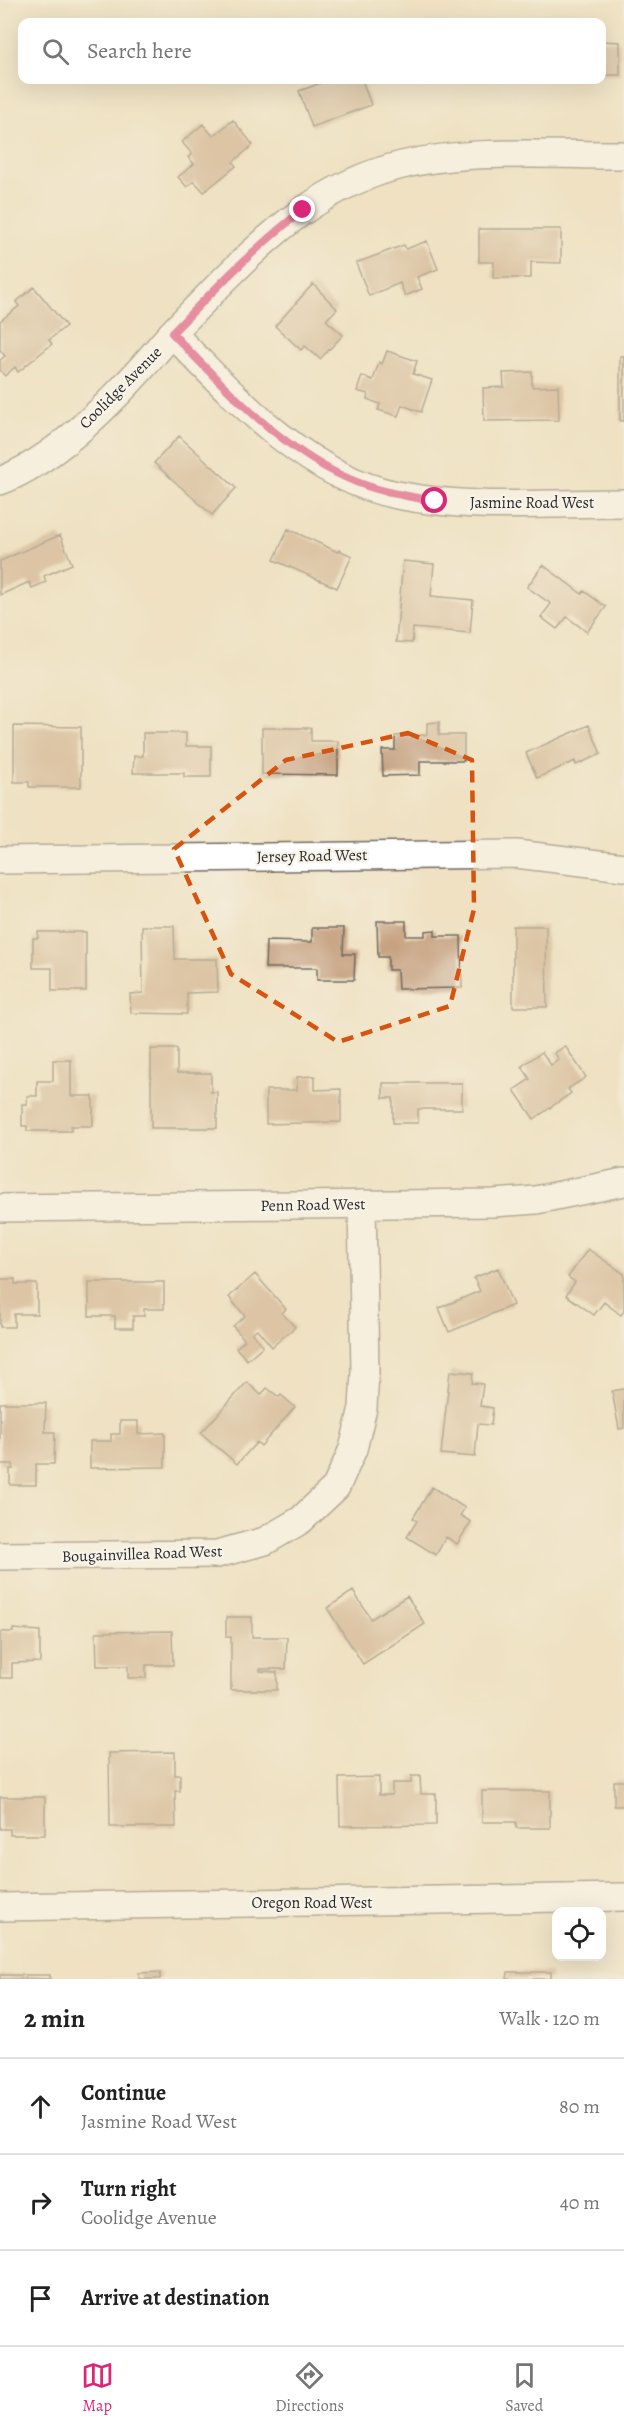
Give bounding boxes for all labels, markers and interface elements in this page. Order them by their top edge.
search box [18,18,606,84]
icon: search [39,35,72,68]
text: Search here [87,36,192,66]
route end [289,196,315,222]
street label: Coolidge Avenue [75,342,167,434]
route start [421,487,447,513]
street label: Jasmine Road West [470,492,594,514]
street label: Jersey Road West [256,844,368,868]
street label: Penn Road West [260,1193,366,1217]
street label: Bougainvillea Road West [61,1540,223,1568]
street label: Oregon Road West [251,1892,373,1914]
map controls [552,1907,606,1961]
button: locate [552,1907,606,1961]
text: 2 min [24,2001,85,2036]
text: Walk · 120 m [499,2005,600,2032]
text: Continue [81,2078,166,2108]
icon: ahead [24,2090,57,2123]
text: 80 m [559,2093,600,2120]
text: Jasmine Road West [81,2108,237,2135]
text: Turn right [81,2174,177,2204]
icon: right [24,2186,57,2219]
text: 40 m [560,2189,600,2216]
text: Coolidge Avenue [81,2204,217,2231]
icon: arrive [24,2282,57,2315]
text: Arrive at destination [81,2283,270,2313]
tab: Map [81,2359,114,2417]
tab: Directions [275,2359,344,2417]
tab: Saved [505,2359,543,2417]

